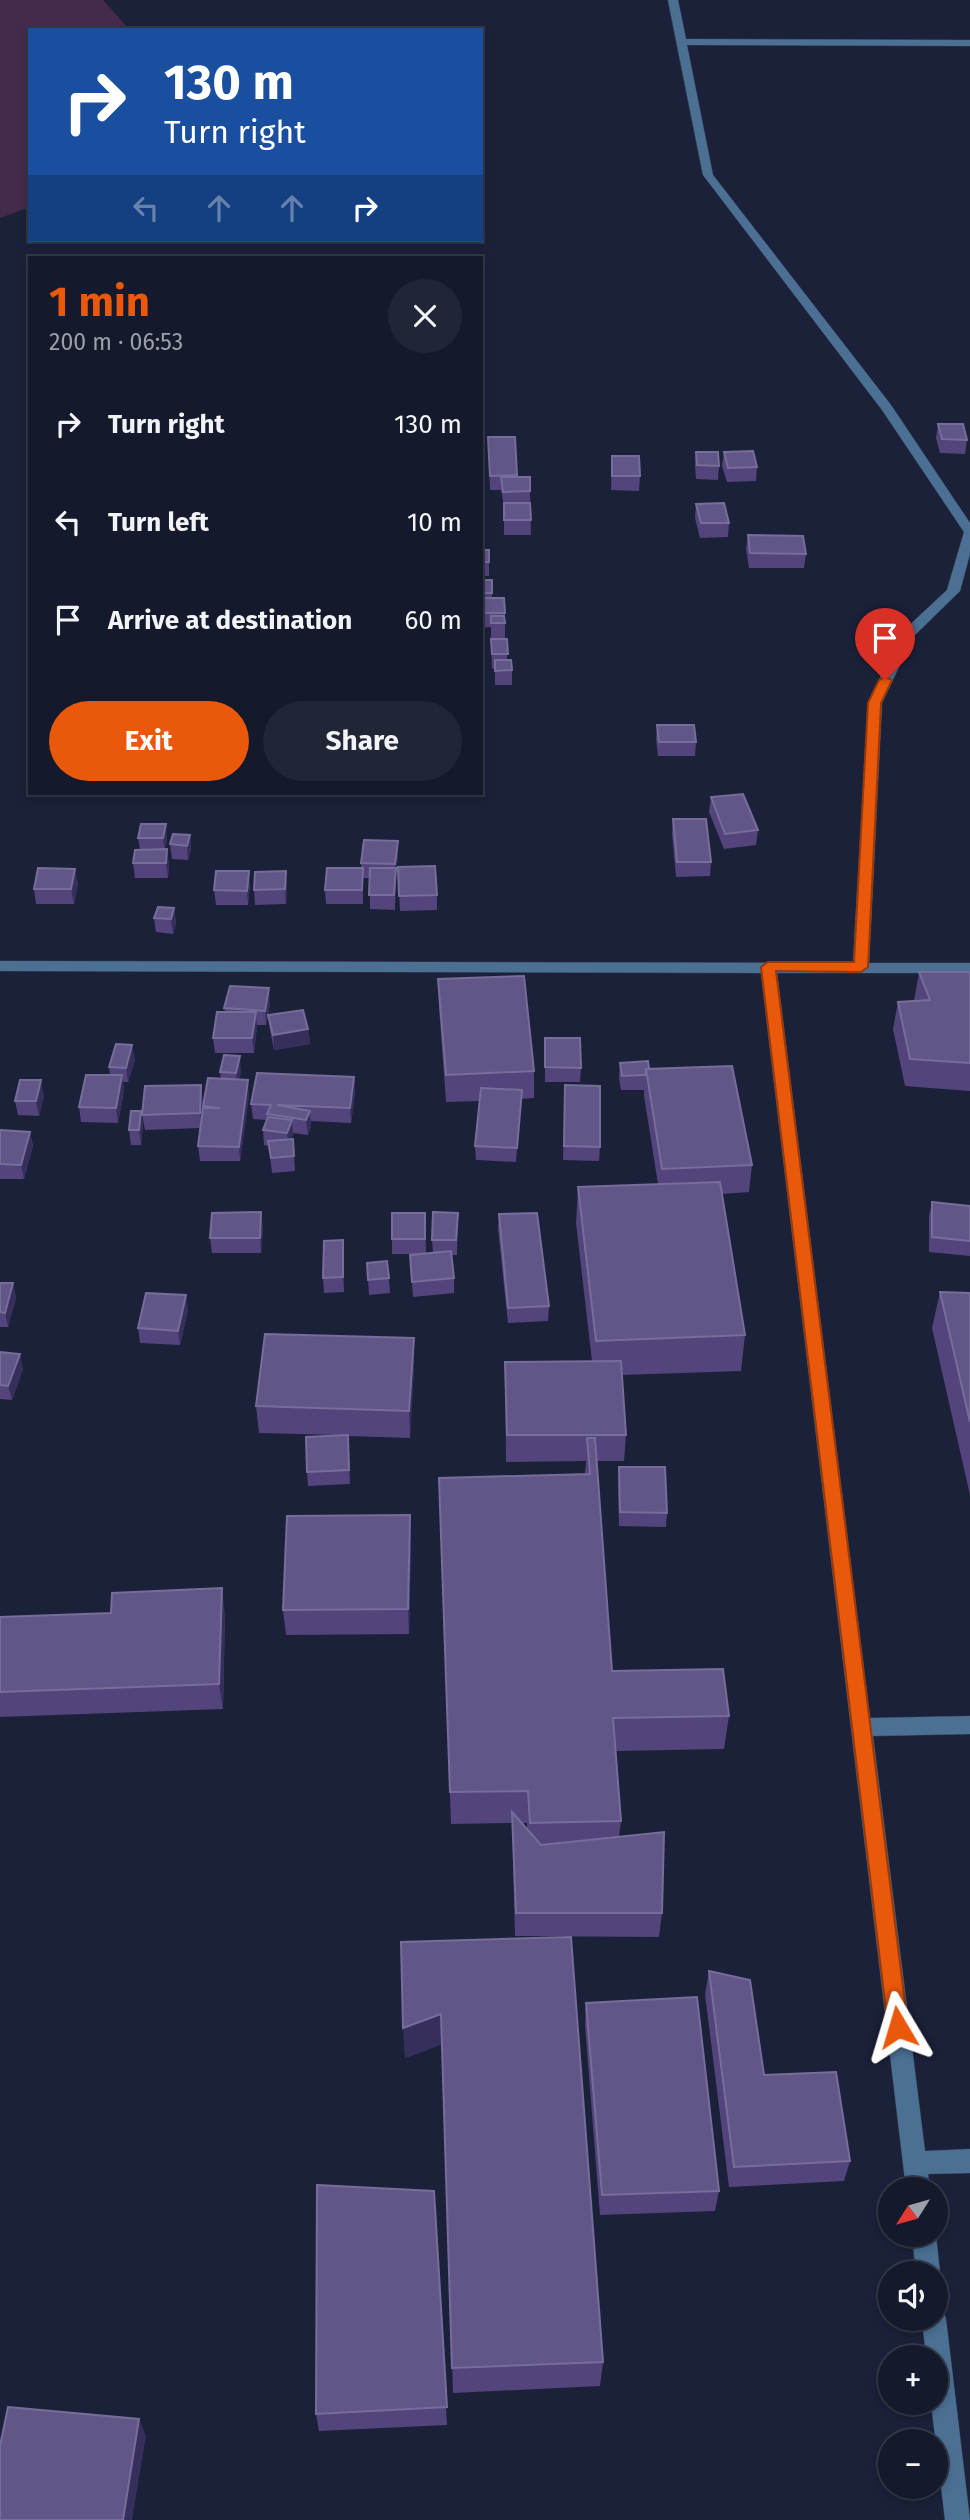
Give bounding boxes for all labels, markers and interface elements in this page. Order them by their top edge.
text: 130 m [164,53,294,112]
icon: right [49,56,140,147]
text: Turn right [164,113,306,151]
icon: left [127,189,165,227]
icon: ahead [200,189,238,227]
icon: ahead [273,189,311,227]
icon: right [346,189,384,227]
text: 1 min [49,277,150,327]
button: close [388,279,462,353]
text: 200 m · 06:53 [49,328,183,356]
icon: right [49,405,87,443]
text: Turn right [108,409,225,440]
text: 130 m [394,409,462,440]
icon: left [49,503,87,541]
text: Turn left [108,507,209,538]
text: 10 m [407,507,462,538]
icon: arrive [49,601,87,639]
text: Arrive at destination [108,605,352,636]
text: 60 m [404,605,462,636]
pin [855,608,915,680]
icon: arrive [866,619,904,657]
button: Exit [49,701,249,781]
button: Share [263,701,462,781]
position arrow [861,1990,935,2064]
north arrow [878,2177,948,2247]
map controls [878,2177,948,2499]
button: sound [878,2261,948,2331]
button: + [878,2345,948,2415]
button: − [878,2429,948,2499]

